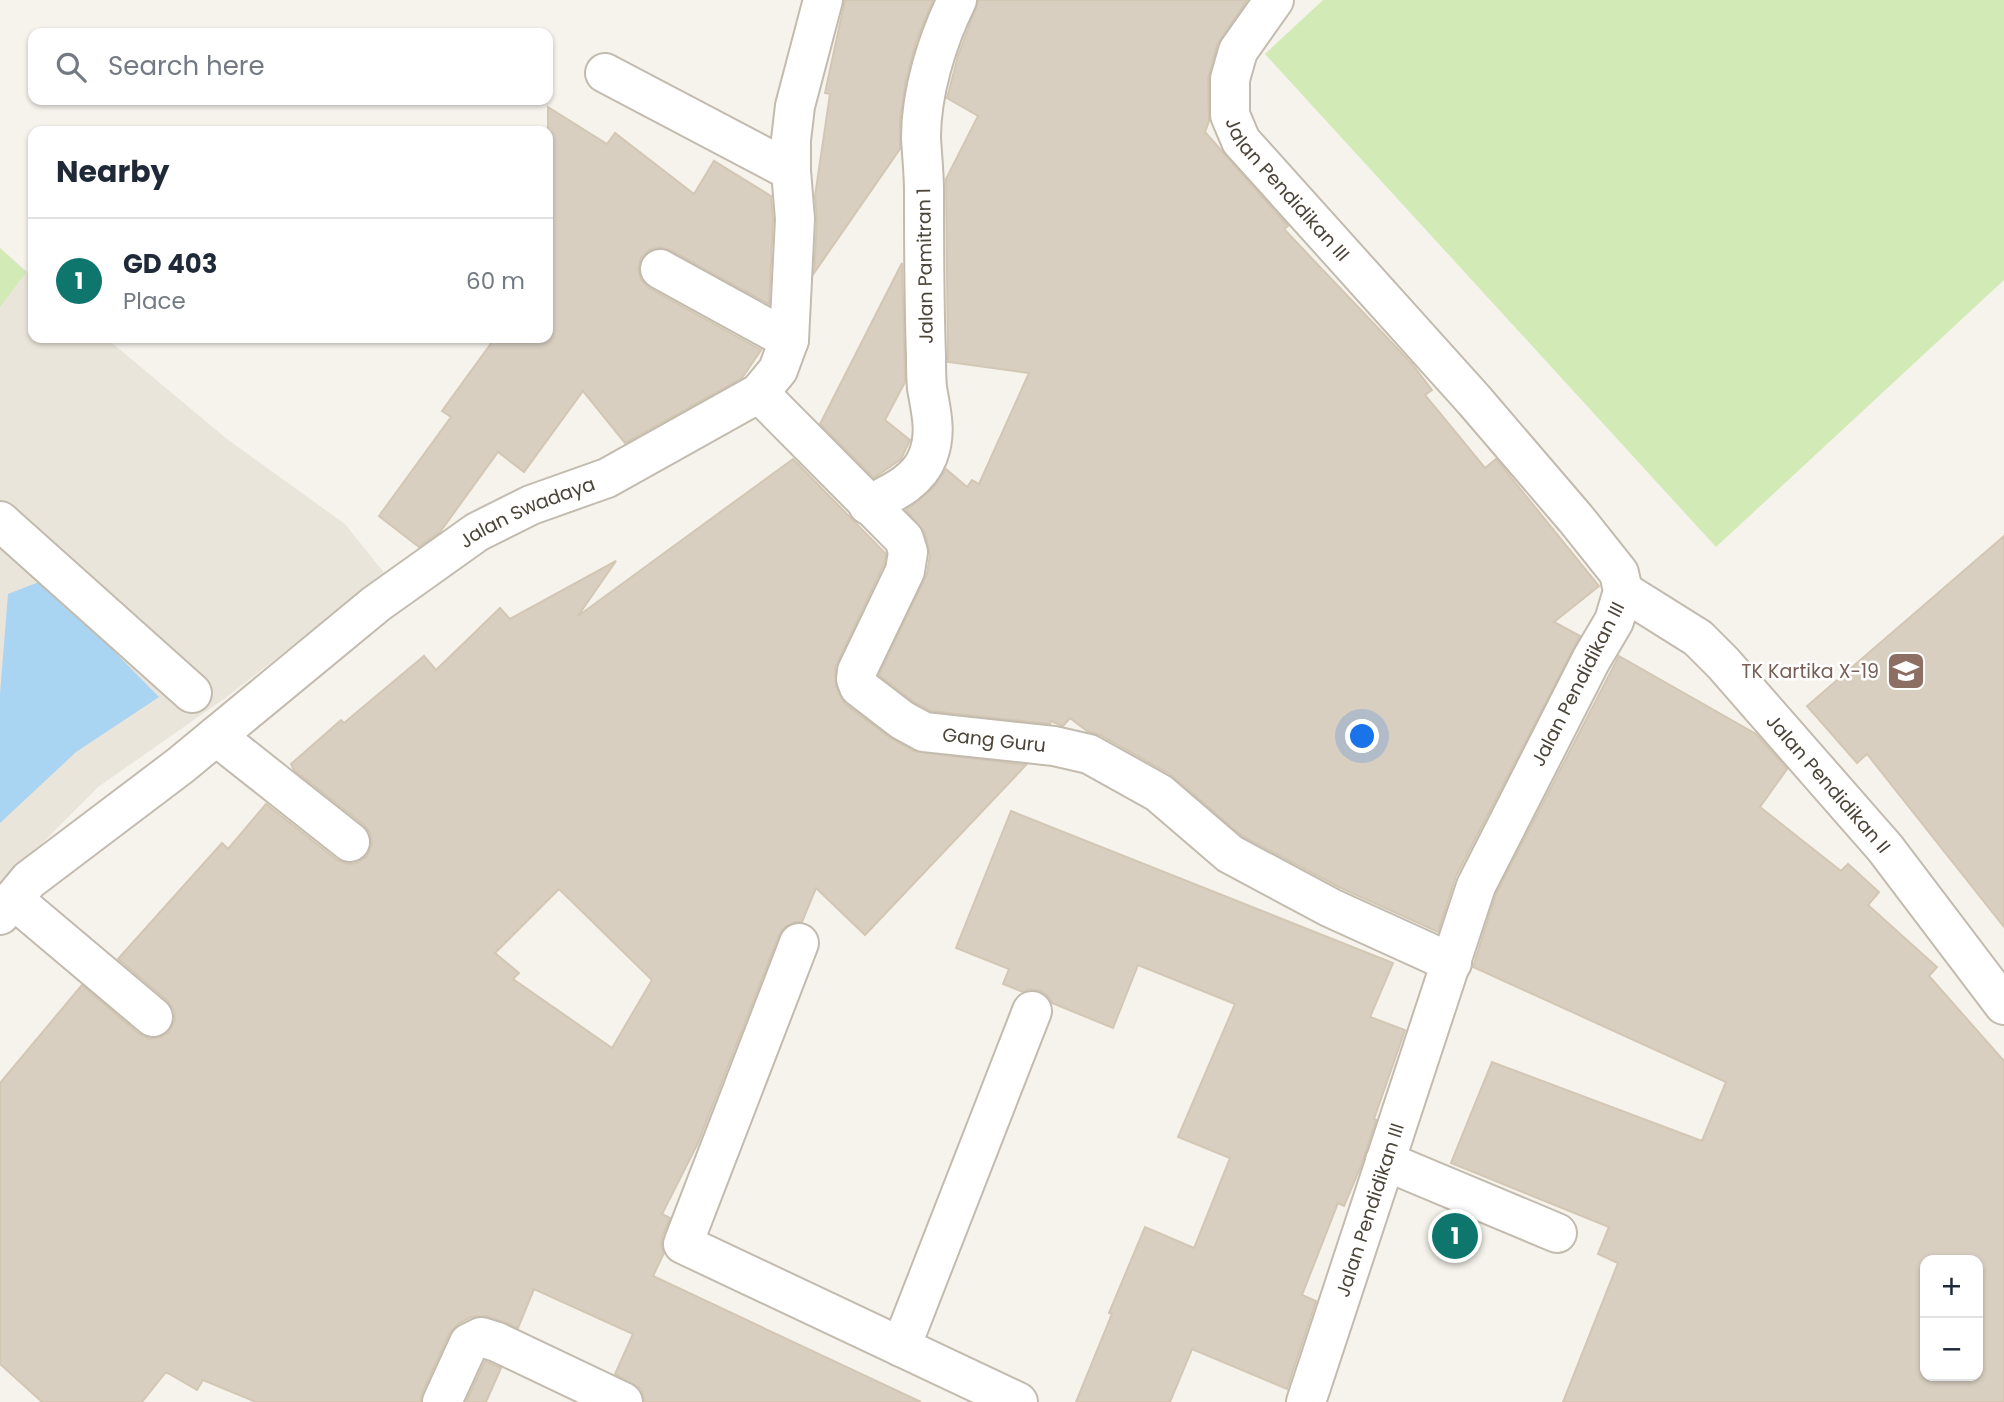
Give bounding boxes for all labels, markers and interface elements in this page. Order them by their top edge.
search box [28,28,553,105]
icon: search [52,48,90,86]
text: Search here [108,48,265,84]
street label: Jalan Pendidikan III [1219,113,1356,267]
text: Nearby [56,150,170,193]
street label: Jalan Pamitran 1 [910,188,940,344]
text: GD 403 [123,246,218,282]
text: 1 [75,265,83,297]
text: 60 m [466,265,525,297]
text: Place [123,285,186,317]
street label: Jalan Swadaya [453,470,599,554]
street label: Jalan Pendidikan III [1525,597,1631,771]
school or university icon: TK Kartika X-19 [1885,650,1927,692]
place label: TK Kartika X-19 [1741,658,1879,685]
street label: Jalan Pendidikan II [1760,708,1897,858]
your location [1345,719,1379,753]
street label: Gang Guru [941,721,1047,759]
street label: Jalan Pendidikan III [1329,1120,1411,1300]
pin: 1 [1432,1210,1478,1262]
map controls [1920,1255,1983,1381]
button: + [1920,1255,1983,1318]
button: − [1920,1318,1983,1381]

